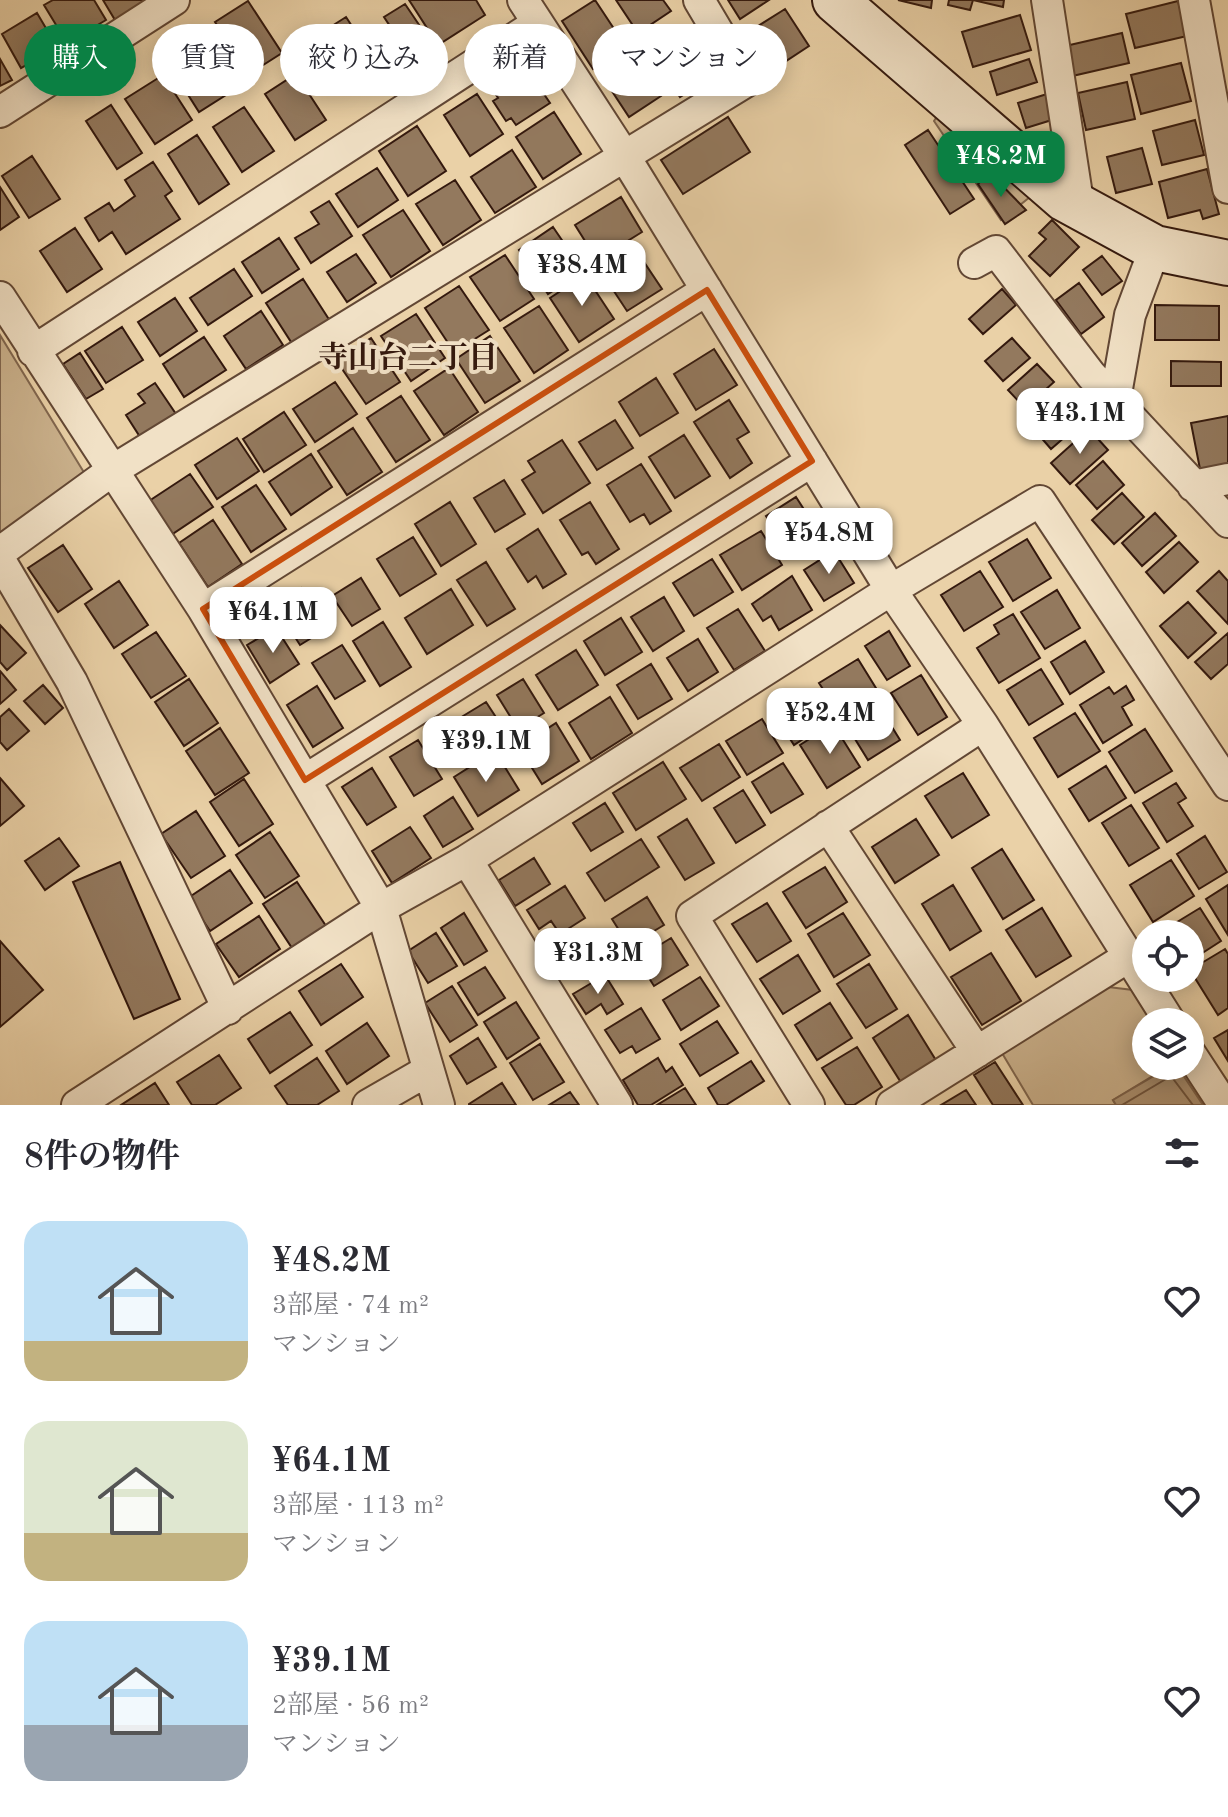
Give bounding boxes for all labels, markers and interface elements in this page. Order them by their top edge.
chip: 購入 [24,24,136,96]
chip: 賃貸 [152,24,264,96]
chip: 絞り込み [280,24,448,96]
chip: 新着 [464,24,576,96]
chip: マンション [592,24,787,96]
pin: ¥48.2M [936,131,1066,199]
text: ¥48.2M [956,144,1046,170]
pin: ¥38.4M [517,240,647,308]
text: ¥38.4M [537,253,627,279]
district label: 寺山台二丁目 [318,341,498,374]
pin: ¥43.1M [1015,388,1145,456]
text: ¥43.1M [1035,401,1125,427]
pin: ¥54.8M [764,508,894,576]
text: ¥54.8M [784,521,874,547]
pin: ¥64.1M [208,587,338,655]
text: ¥64.1M [228,600,318,626]
pin: ¥52.4M [765,688,895,756]
text: ¥52.4M [785,701,875,727]
pin: ¥39.1M [421,716,551,784]
text: ¥39.1M [441,729,531,755]
map controls [1132,920,1204,1080]
button: locate [1132,920,1204,992]
pin: ¥31.3M [533,928,663,996]
text: ¥31.3M [553,941,643,967]
button: layers [1132,1008,1204,1080]
icon: filters [1160,1131,1204,1175]
text: 8件の物件 [24,1141,180,1175]
text: ¥48.2M [272,1245,391,1279]
icon: home [88,1253,184,1349]
icon: heart [1160,1279,1204,1323]
text: 3部屋 · 74 m² [272,1293,429,1319]
text: マンション [272,1332,401,1358]
text: ¥64.1M [272,1445,391,1479]
icon: home [88,1453,184,1549]
icon: heart [1160,1479,1204,1523]
text: 3部屋 · 113 m² [272,1493,444,1519]
text: マンション [272,1532,401,1558]
text: ¥39.1M [272,1645,391,1679]
icon: home [88,1653,184,1749]
icon: heart [1160,1679,1204,1723]
text: 2部屋 · 56 m² [272,1693,429,1719]
text: マンション [272,1732,401,1758]

